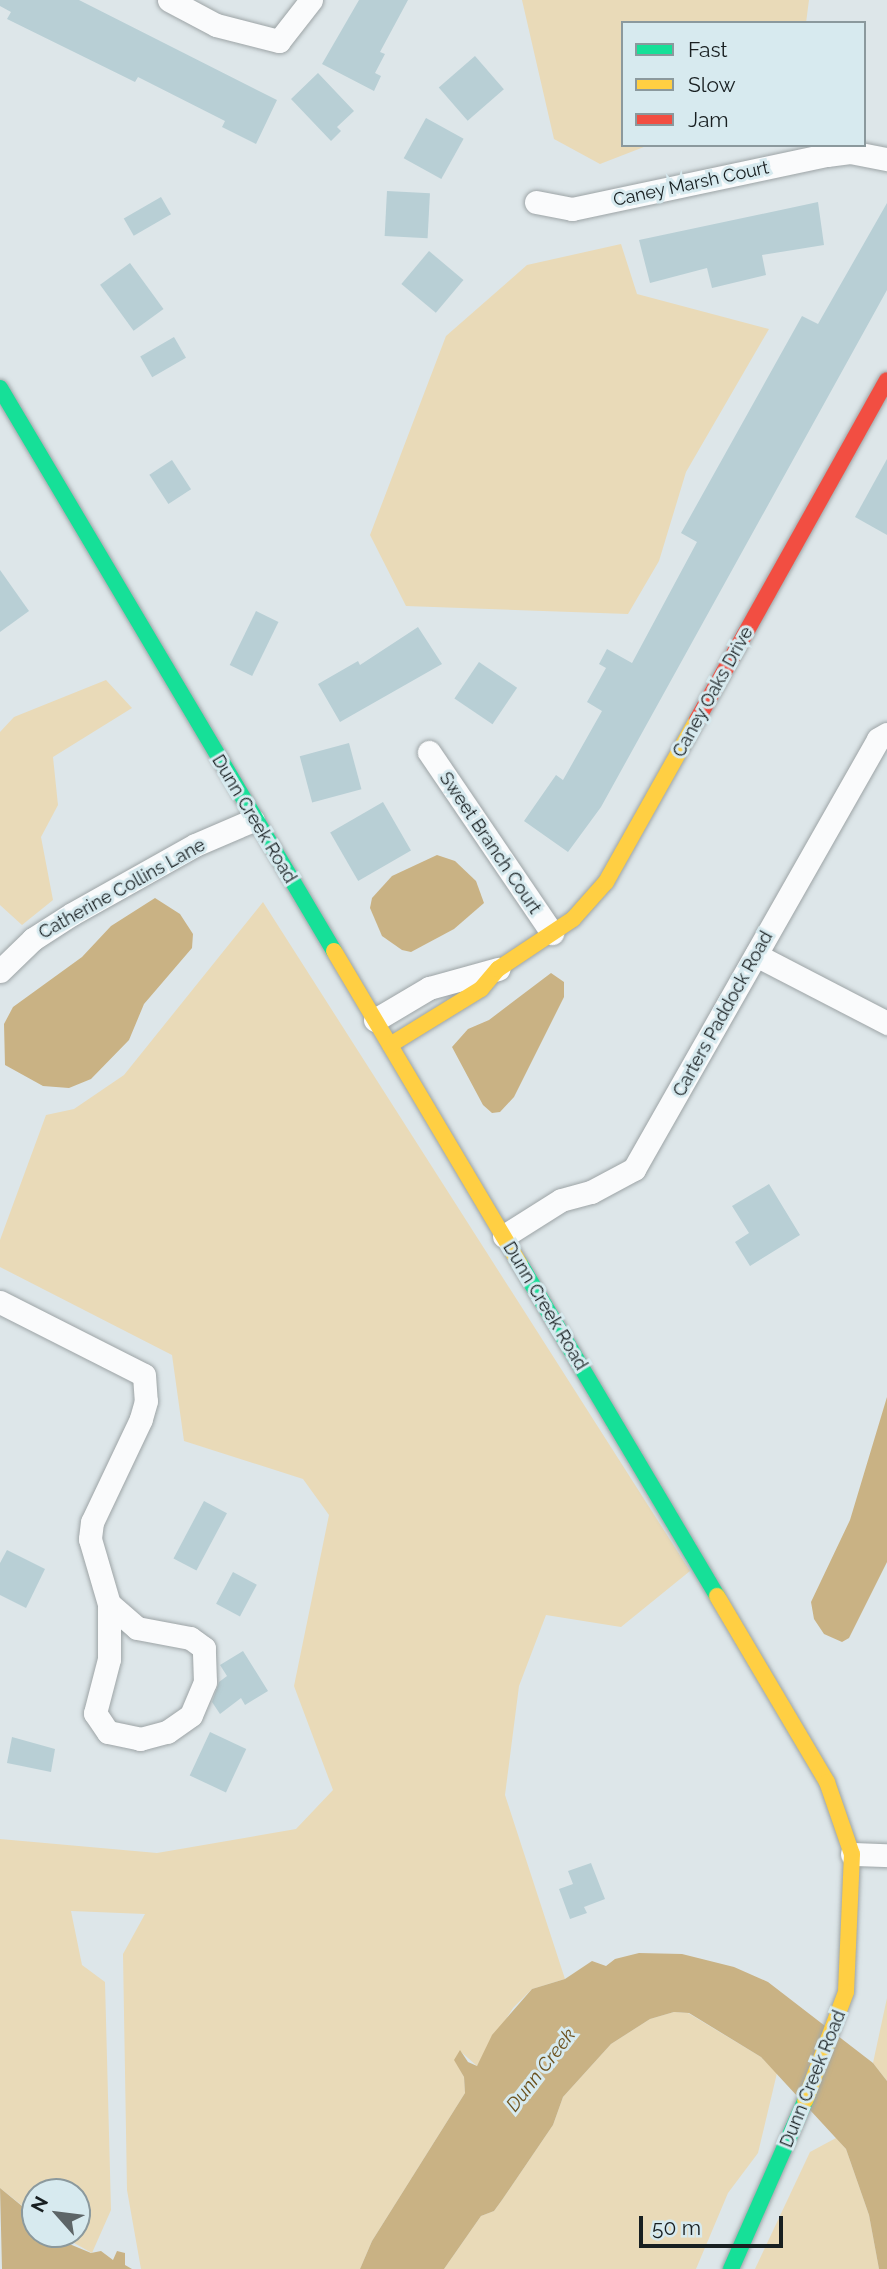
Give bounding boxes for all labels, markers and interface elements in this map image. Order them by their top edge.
legend [621,21,866,147]
text: Fast [688,37,728,62]
text: Slow [688,72,736,97]
text: Jam [688,107,729,132]
street label: Caney Marsh Court [611,157,771,211]
street label: Caney Oaks Drive [668,623,758,761]
street label: Dunn Creek Road [207,751,301,887]
street label: Sweet Branch Court [435,768,545,918]
street label: Catherine Collins Lane [35,834,209,944]
street label: Carters Paddock Road [669,928,777,1100]
street label: Dunn Creek Road [498,1238,592,1374]
street label: Dunn Creek Road [776,2007,850,2151]
water label: Dunn Creek [502,2024,580,2116]
north arrow [21,2178,91,2248]
text: N [26,2193,52,2216]
scale bar [642,2202,786,2246]
text: 50 m [652,2215,701,2240]

